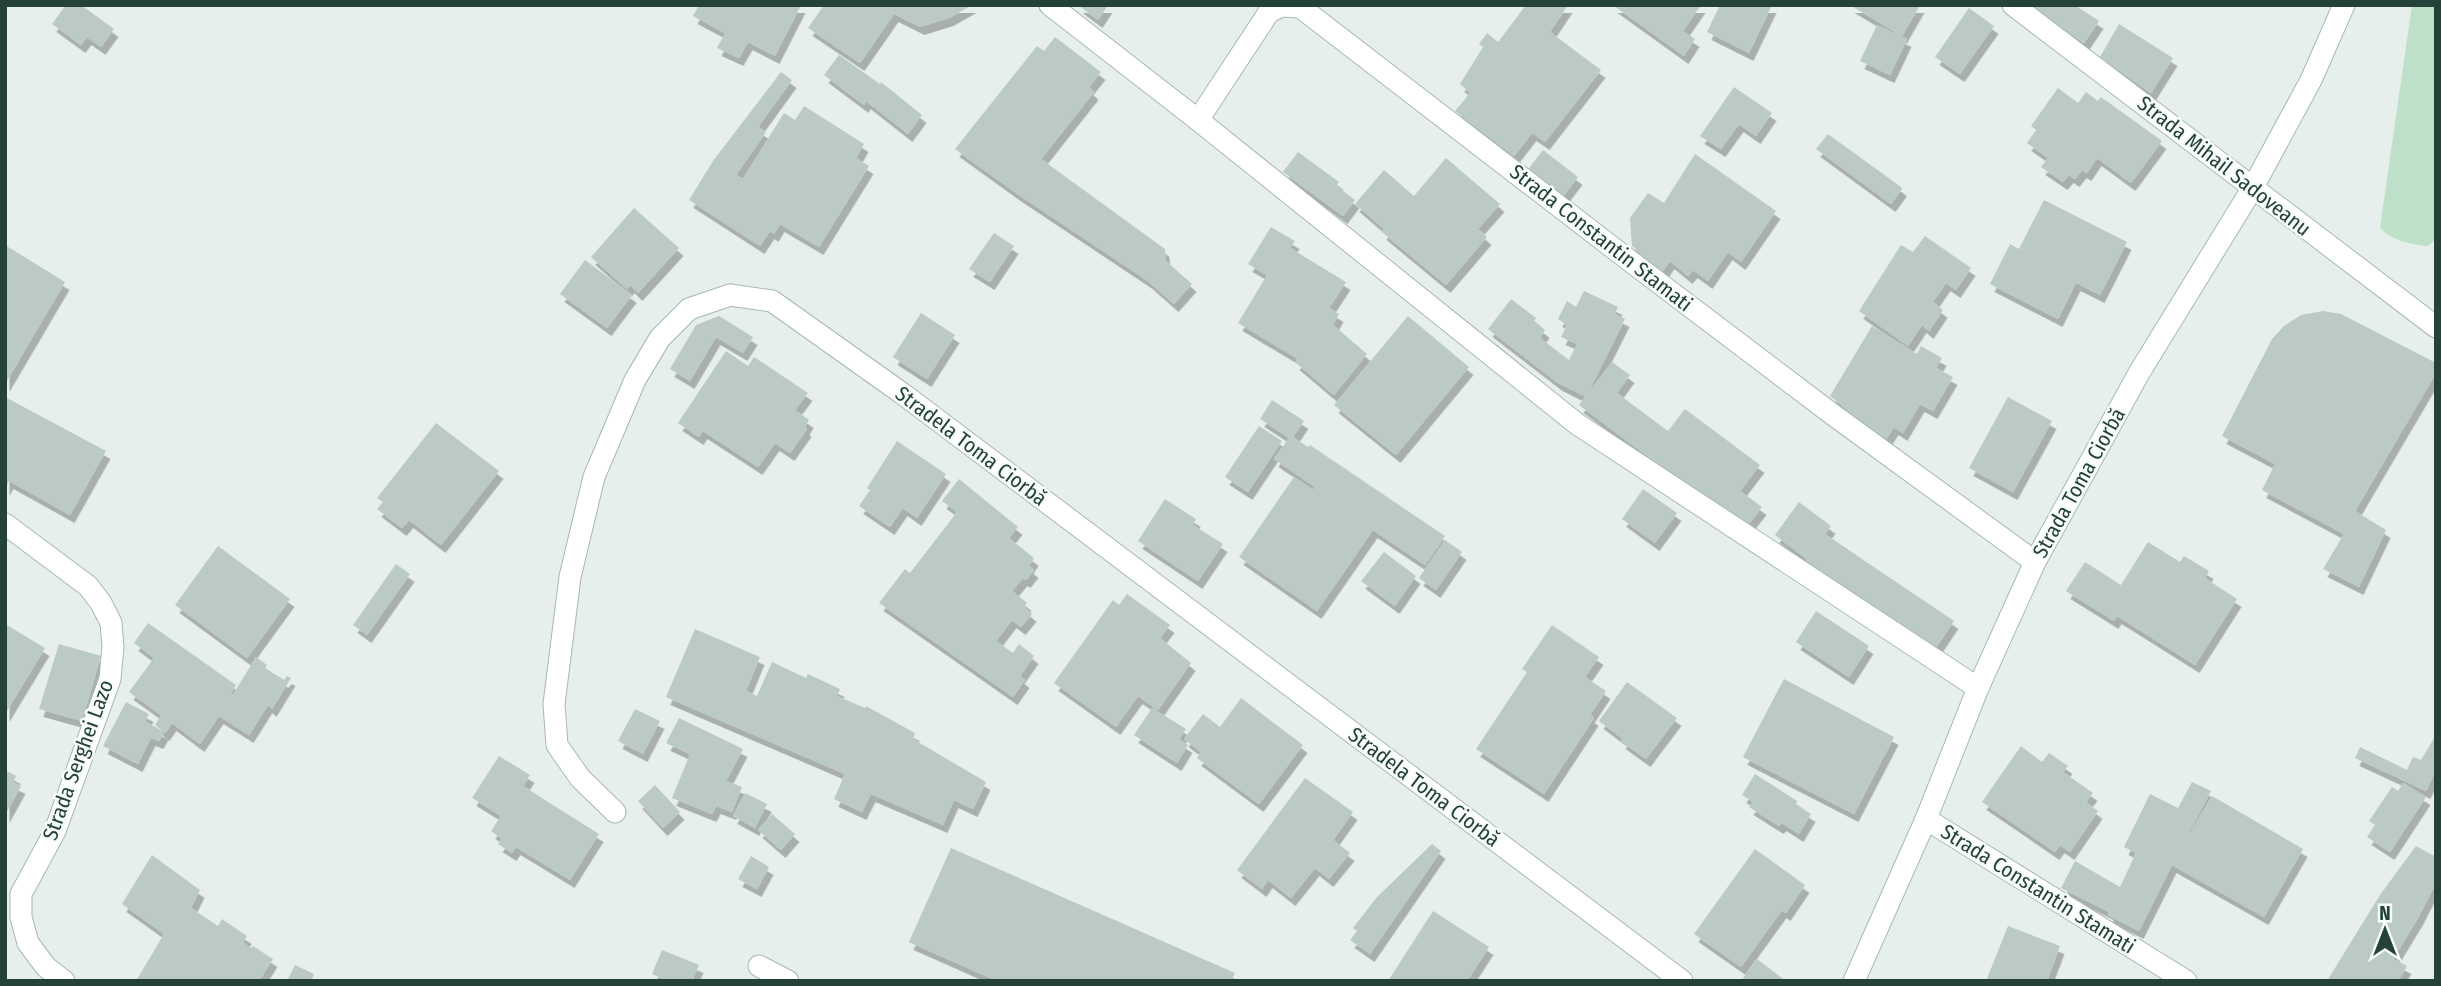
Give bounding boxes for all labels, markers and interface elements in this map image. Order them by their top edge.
street label: Strada Mihail Sadoveanu [2132,90,2316,242]
street label: Strada Constantin Stamati [1505,159,1697,317]
street label: Stradela Toma Ciorbă [890,381,1052,511]
street label: Strada Toma Ciorbă [2027,404,2131,562]
street label: Strada Serghei Lazo [37,676,119,844]
street label: Stradela Toma Ciorbă [1343,722,1505,852]
street label: Strada Constantin Stamati [1936,819,2140,959]
north arrow [2350,895,2420,965]
text: N [2379,902,2391,925]

